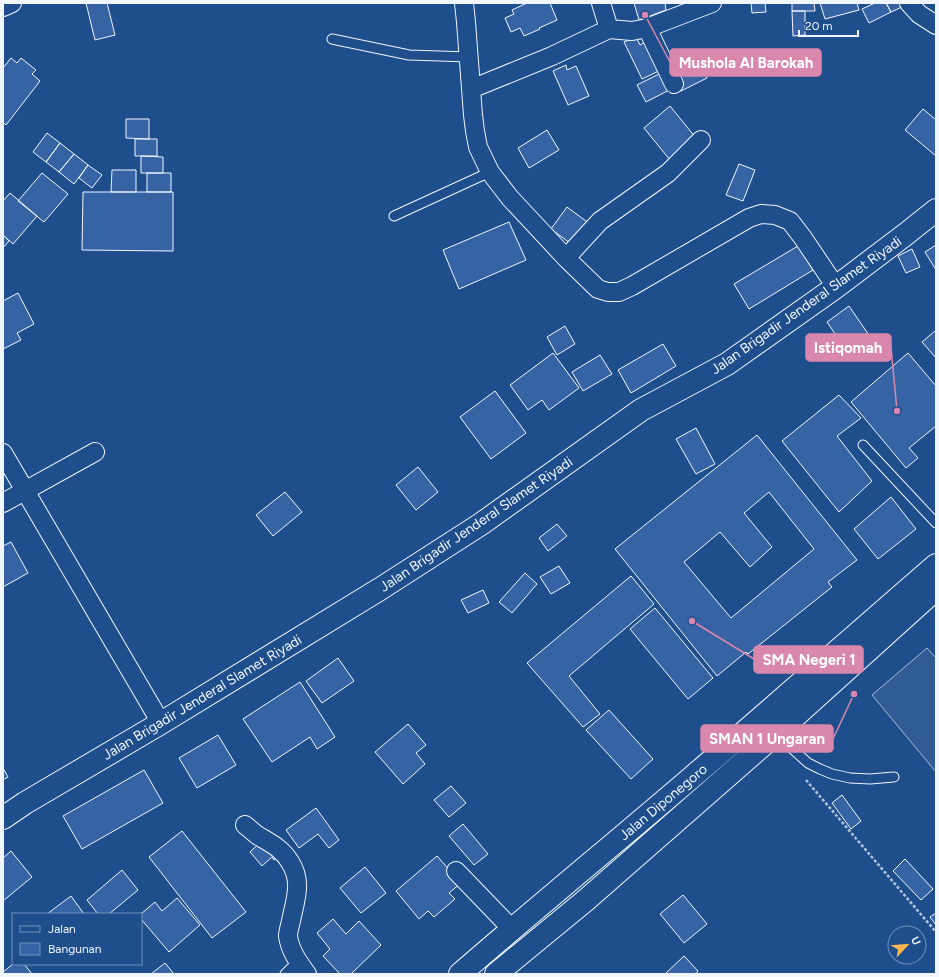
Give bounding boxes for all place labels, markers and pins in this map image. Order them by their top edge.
callout: Mushola Al Barokah [670,49,821,76]
callout: Istiqomah [806,334,891,361]
callout: SMA Negeri 1 [754,646,863,673]
callout: SMAN 1 Ungaran [701,725,833,752]

